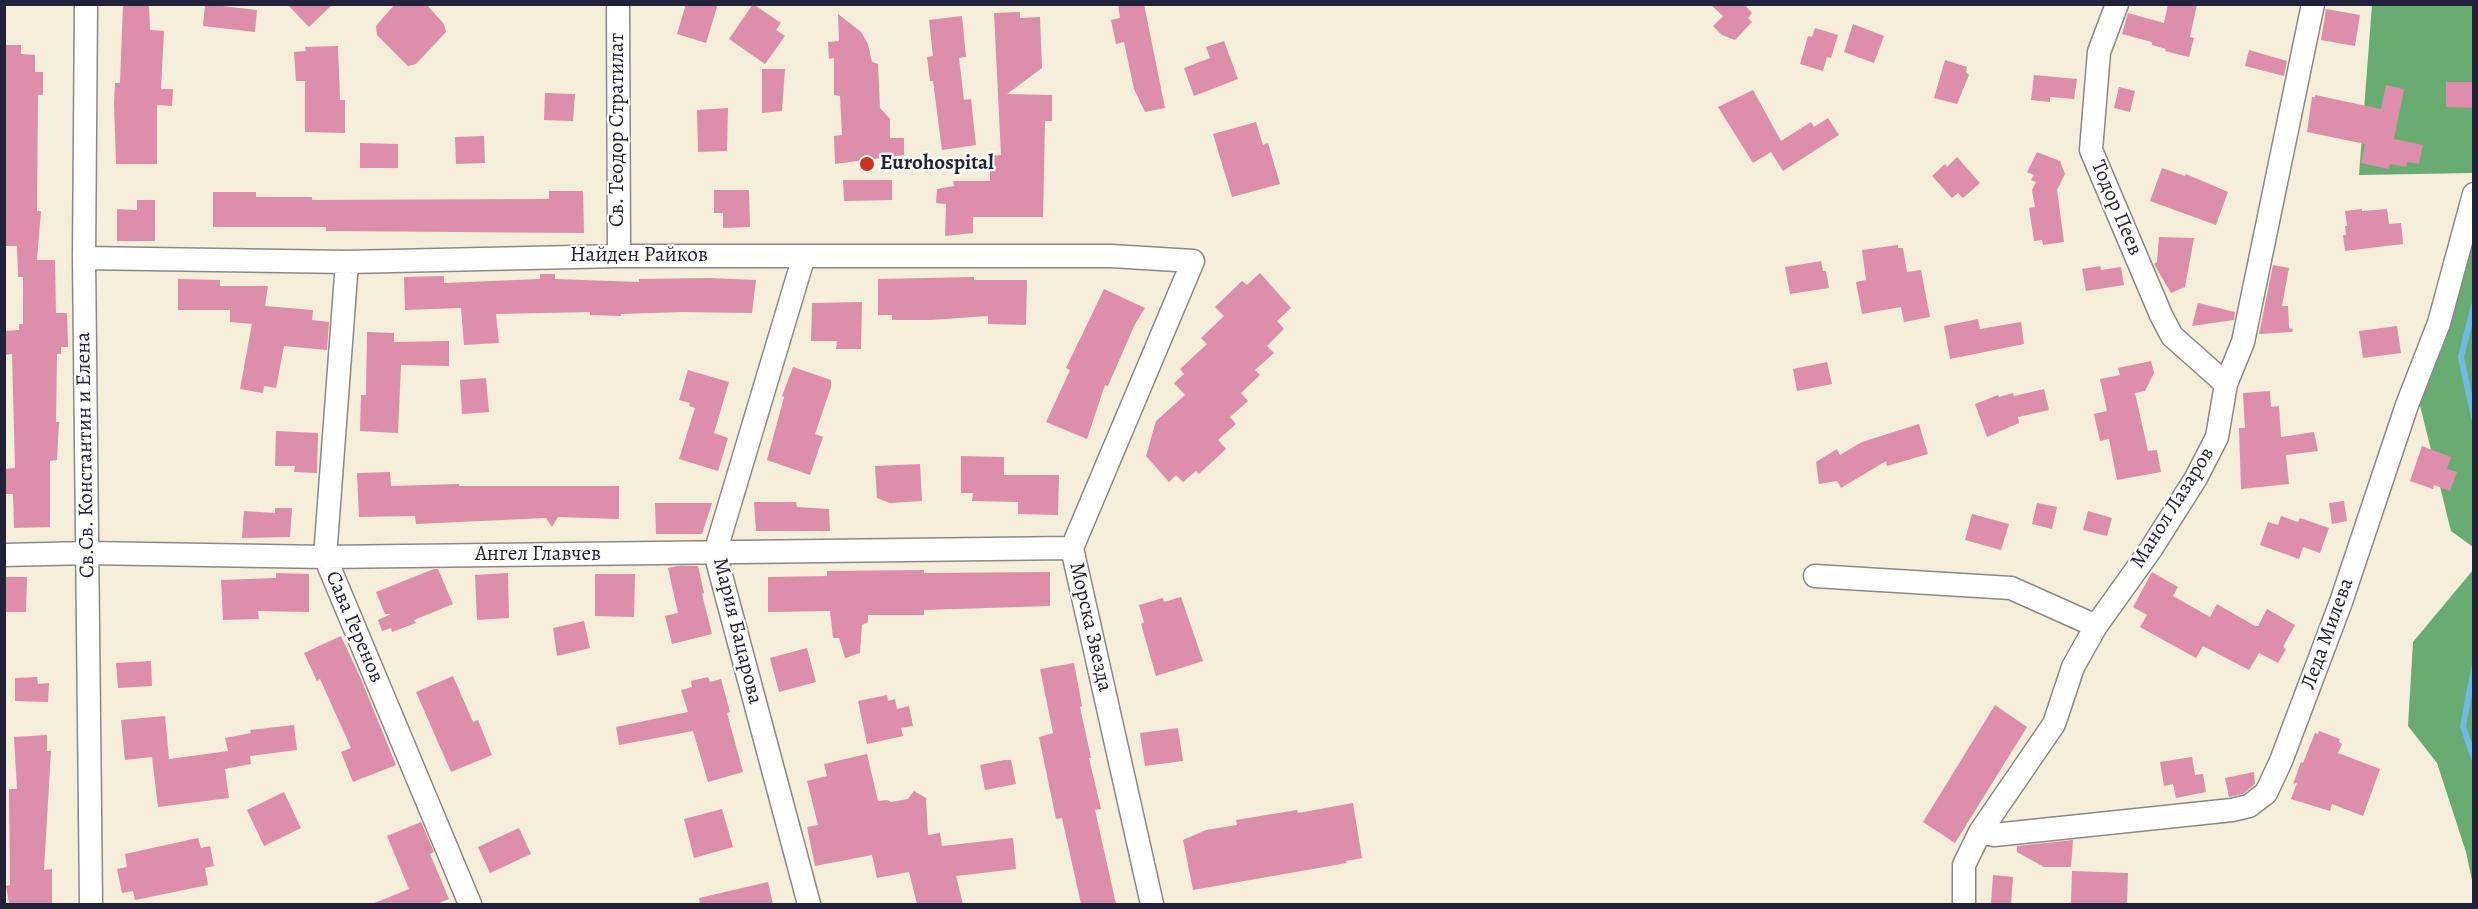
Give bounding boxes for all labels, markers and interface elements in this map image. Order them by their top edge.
street label: Св. Теодор Стратилат [605,33,631,227]
place label: Eurohospital [880,151,994,177]
marker: Eurohospital [858,155,876,173]
street label: Тодор Пеев [2085,157,2147,259]
street label: Найден Райков [570,243,708,269]
street label: Св.Св. Константин и Елена [71,332,101,578]
street label: Манол Лазаров [2126,443,2220,573]
street label: Ангел Главчев [475,542,601,568]
street label: Мария Бацарова [707,555,767,707]
street label: Морска Звезда [1063,560,1117,694]
street label: Сава Геренов [319,568,389,686]
street label: Леда Милева [2296,575,2360,693]

